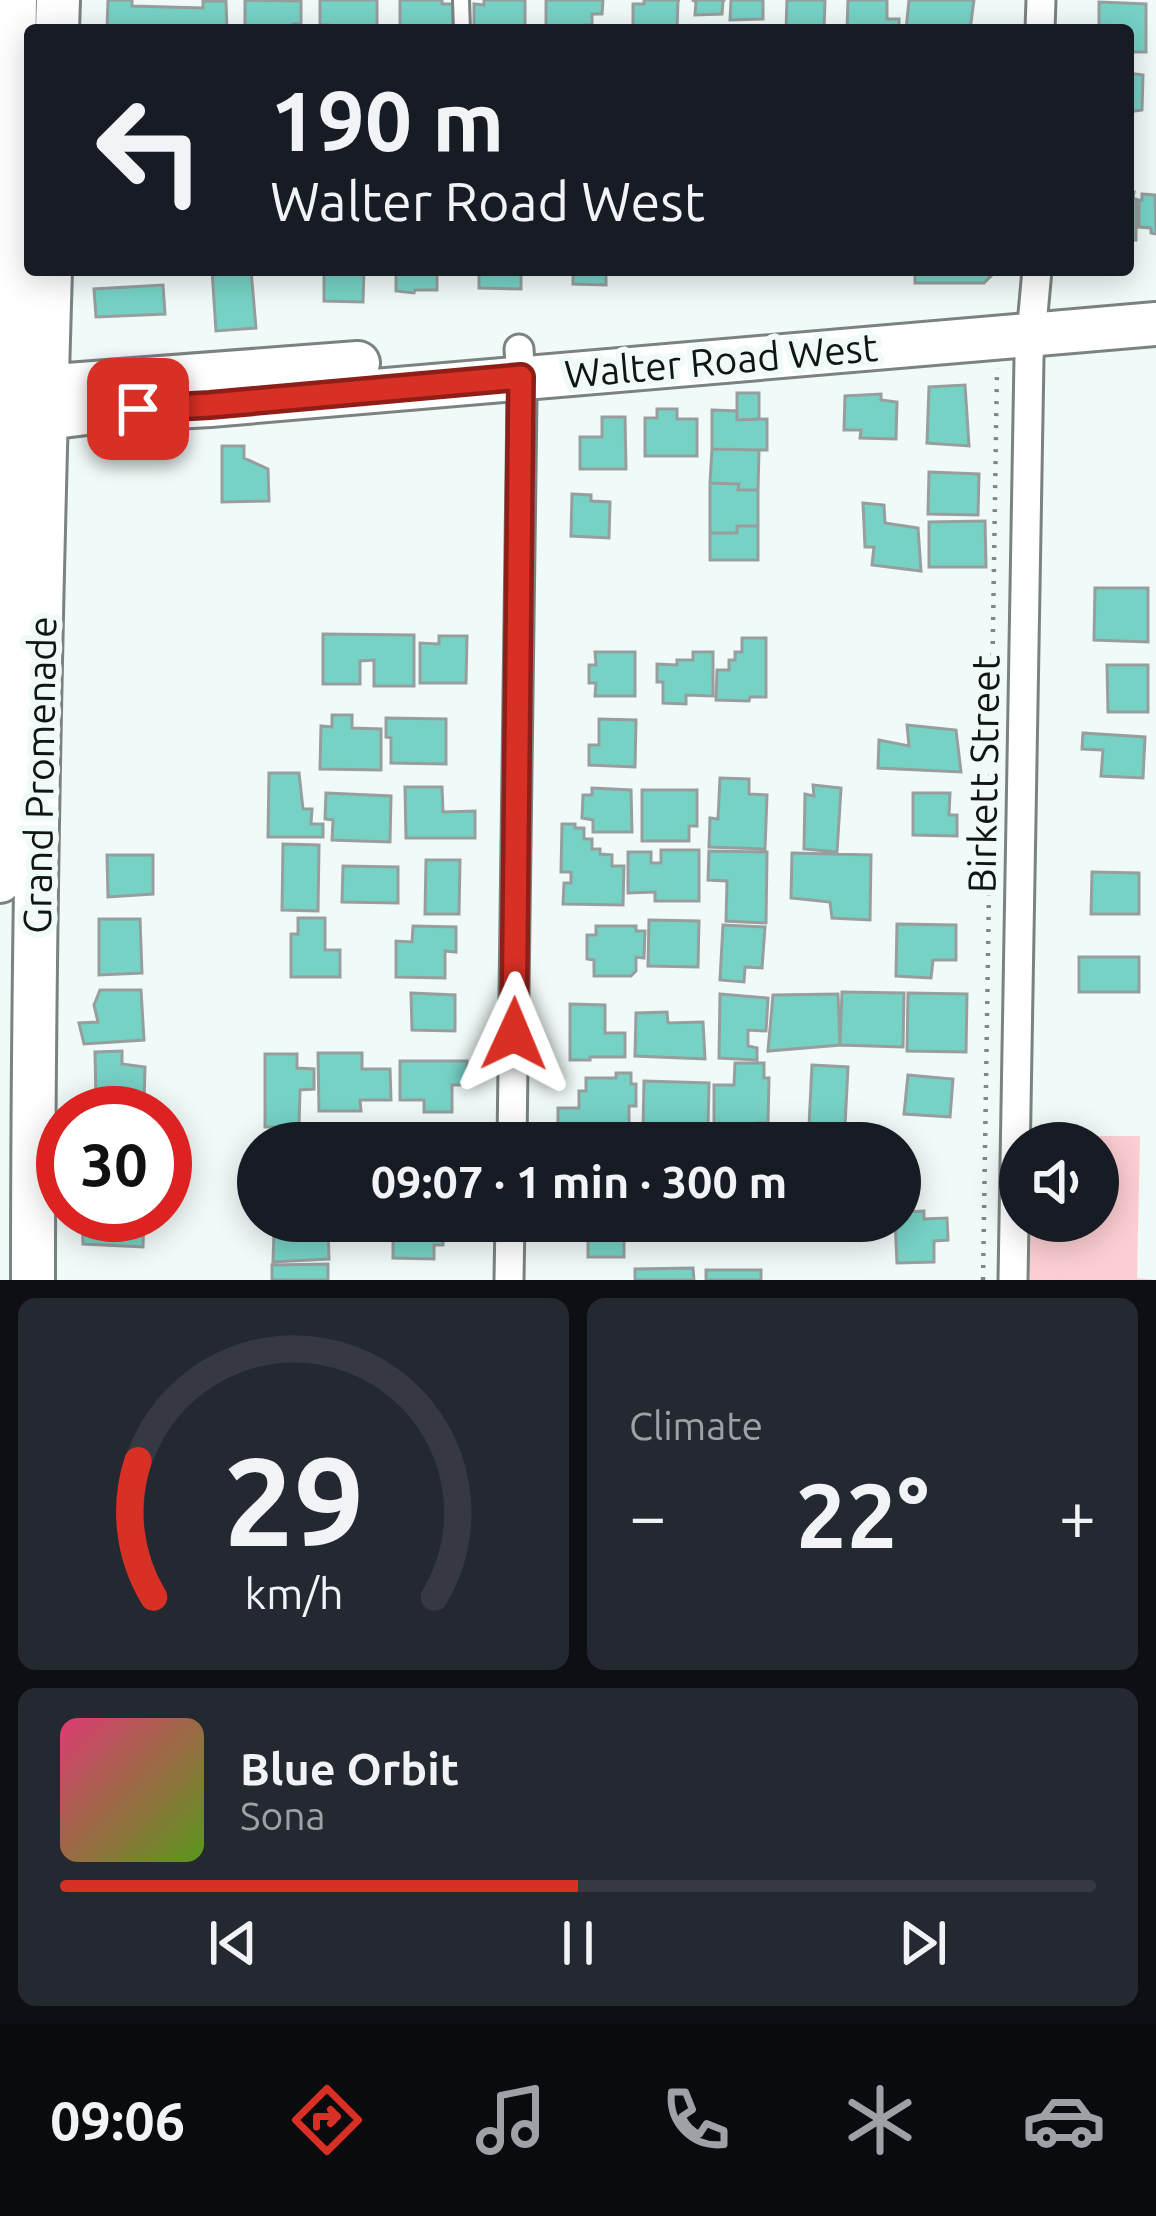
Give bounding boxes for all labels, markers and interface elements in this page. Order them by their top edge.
icon: left [72,72,228,228]
text: 190 m [270,73,504,167]
text: Walter Road West [270,171,705,231]
street label: Walter Road West [563,325,879,395]
pin [87,358,189,460]
icon: arrive [105,376,171,442]
street label: Grand Promenade [15,616,63,934]
street label: Birkett Street [959,655,1007,893]
position arrow [451,971,577,1097]
speed limit sign: 30 [36,1086,192,1242]
map controls [999,1122,1119,1242]
button: sound [999,1122,1119,1242]
text: 09:07 · 1 min · 300 m [371,1156,787,1207]
text: Climate [629,1404,763,1447]
text: 29 [223,1430,364,1570]
text: 22° [796,1464,929,1565]
text: − [629,1478,666,1552]
text: + [1059,1478,1096,1552]
text: km/h [244,1569,343,1617]
text: Blue Orbit [240,1743,459,1794]
text: Sona [240,1794,326,1837]
icon: previous [200,1910,266,1976]
icon: pause [545,1910,611,1976]
icon: next [890,1910,956,1976]
icon: directions [285,2078,369,2162]
icon: music [469,2078,553,2162]
icon: phone [654,2078,738,2162]
icon: climate [838,2078,922,2162]
icon: car [1022,2078,1106,2162]
text: 09:06 [50,2090,185,2150]

